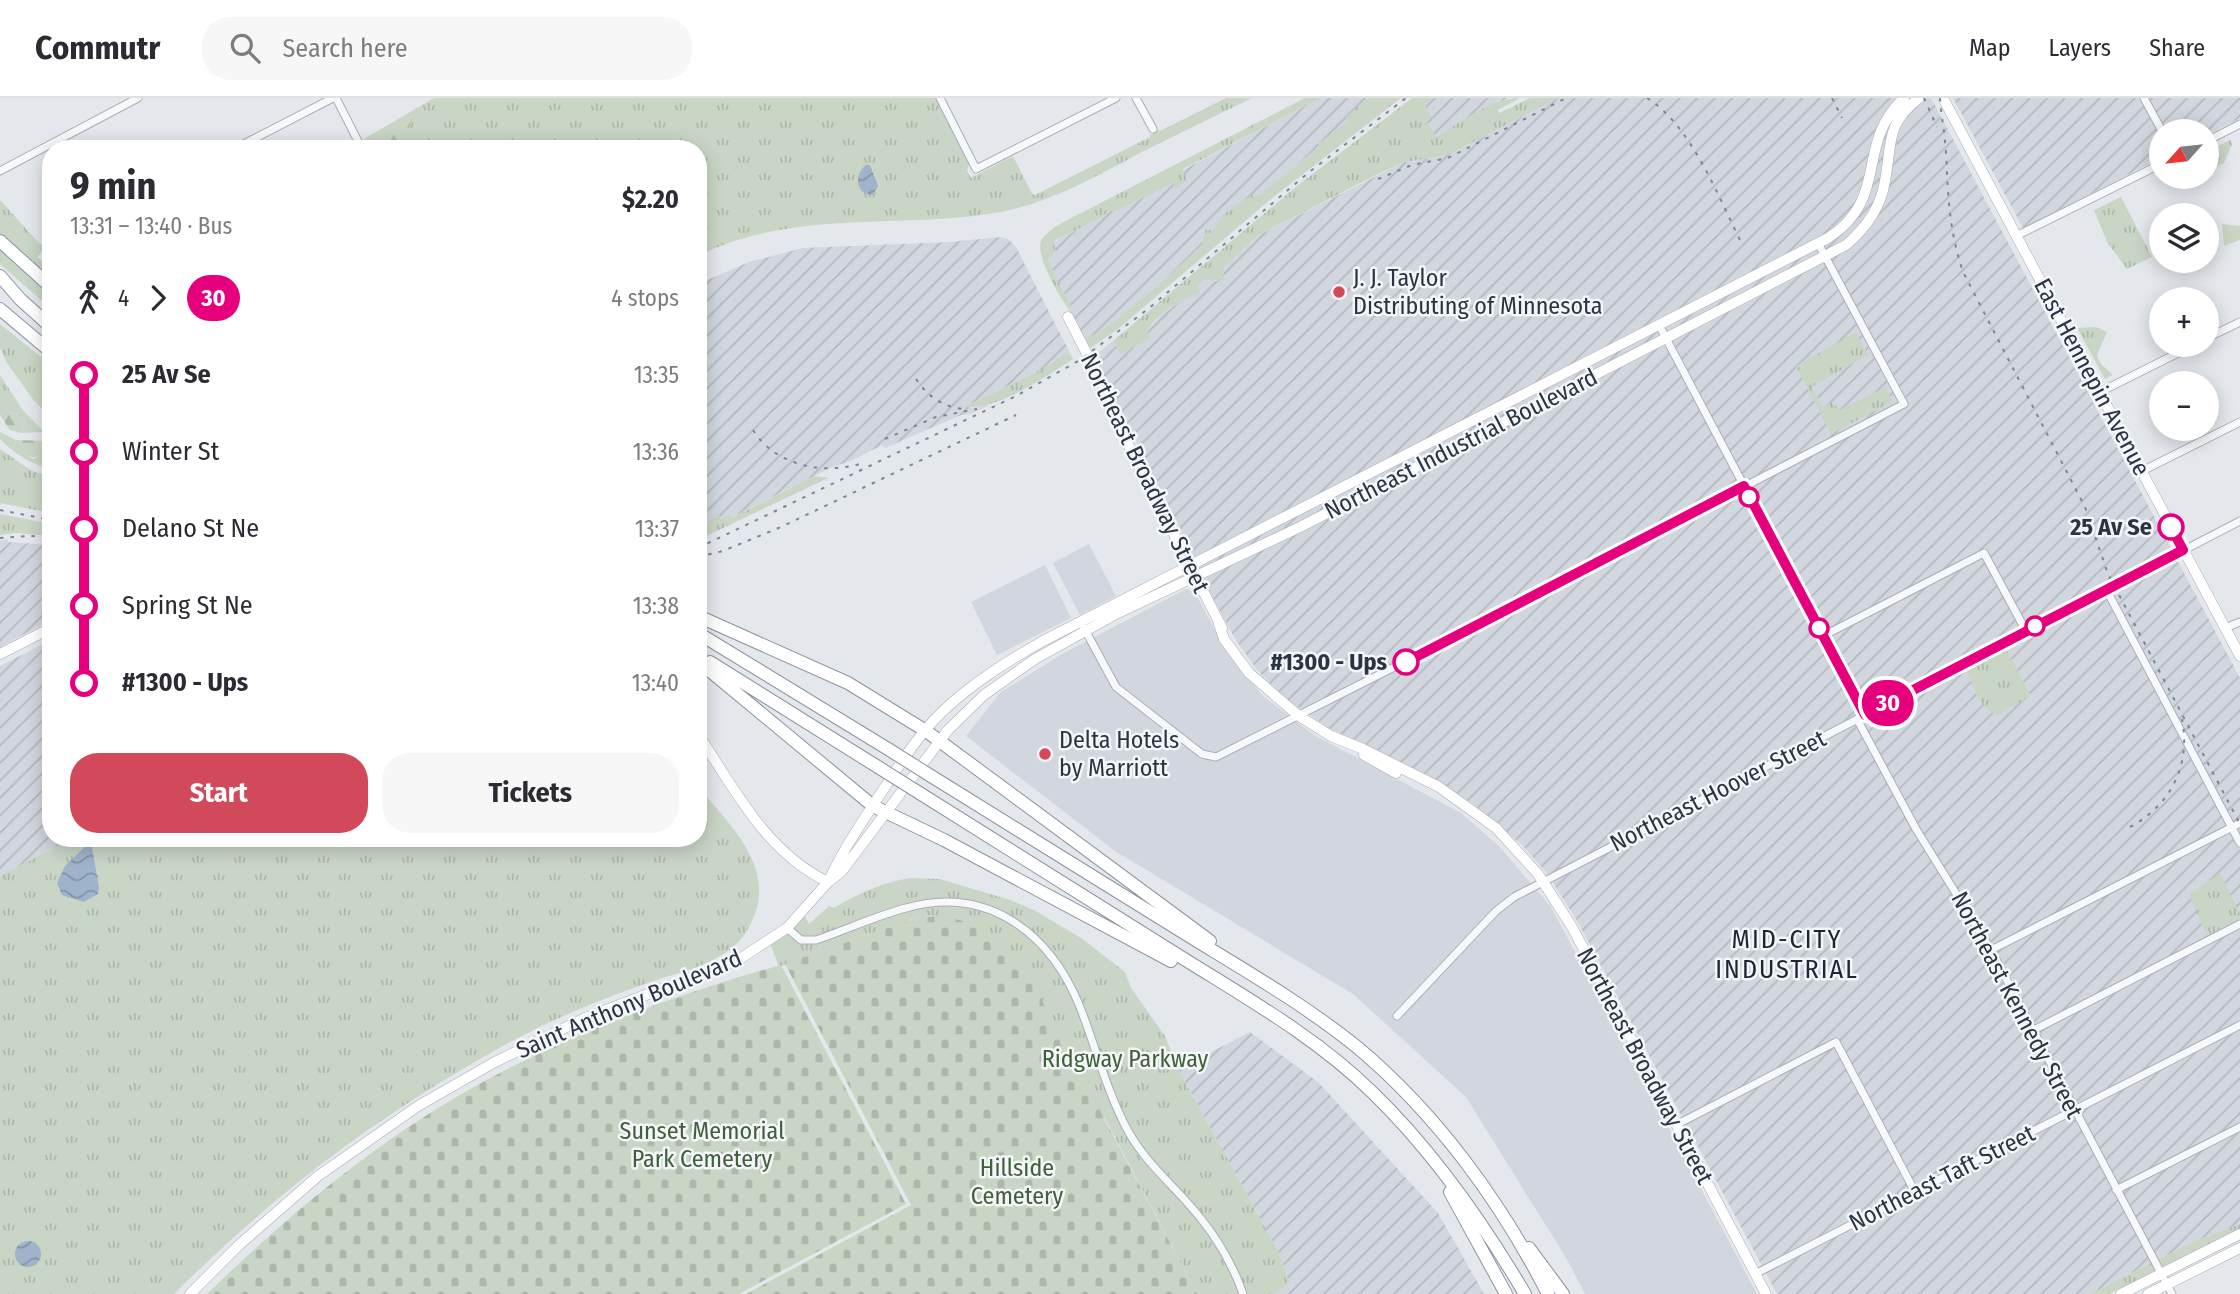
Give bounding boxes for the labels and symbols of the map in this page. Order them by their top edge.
north arrow [2149,119,2219,189]
place label: J. J. Taylor Distributing of Minnesota [1353,264,1602,320]
street label: East Hennepin Avenue [2028,274,2156,480]
marker: J. J. Taylor Distributing of Minnesota [1331,284,1347,300]
street label: Northeast Broadway Street [1075,349,1215,597]
street label: Northeast Industrial Boulevard [1320,363,1602,525]
unlabelled marker [1739,487,1759,507]
place label: 25 Av Se [2069,513,2152,541]
marker: 25 Av Se [2158,514,2184,540]
unlabelled marker [2025,616,2045,636]
unlabelled marker [1809,618,1829,638]
place label: #1300 - Ups [1270,648,1387,676]
marker: #1300 - Ups [1393,649,1419,675]
line badge: 30 [1856,680,1920,726]
street label: Northeast Hoover Street [1606,724,1831,858]
place label: Delta Hotels by Marriott [1059,726,1179,782]
marker: Delta Hotels by Marriott [1037,746,1053,762]
street label: Northeast Kennedy Street [1945,887,2089,1123]
district label: MID-CITY INDUSTRIAL [1715,924,1859,985]
street label: Northeast Broadway Street [1571,943,1719,1189]
street label: Saint Anthony Boulevard [512,944,746,1064]
park label: Ridgway Parkway [1042,1045,1209,1073]
park label: Sunset Memorial Park Cemetery [620,1117,784,1173]
street label: Northeast Taft Street [1845,1119,2040,1237]
park label: Hillside Cemetery [971,1154,1063,1210]

